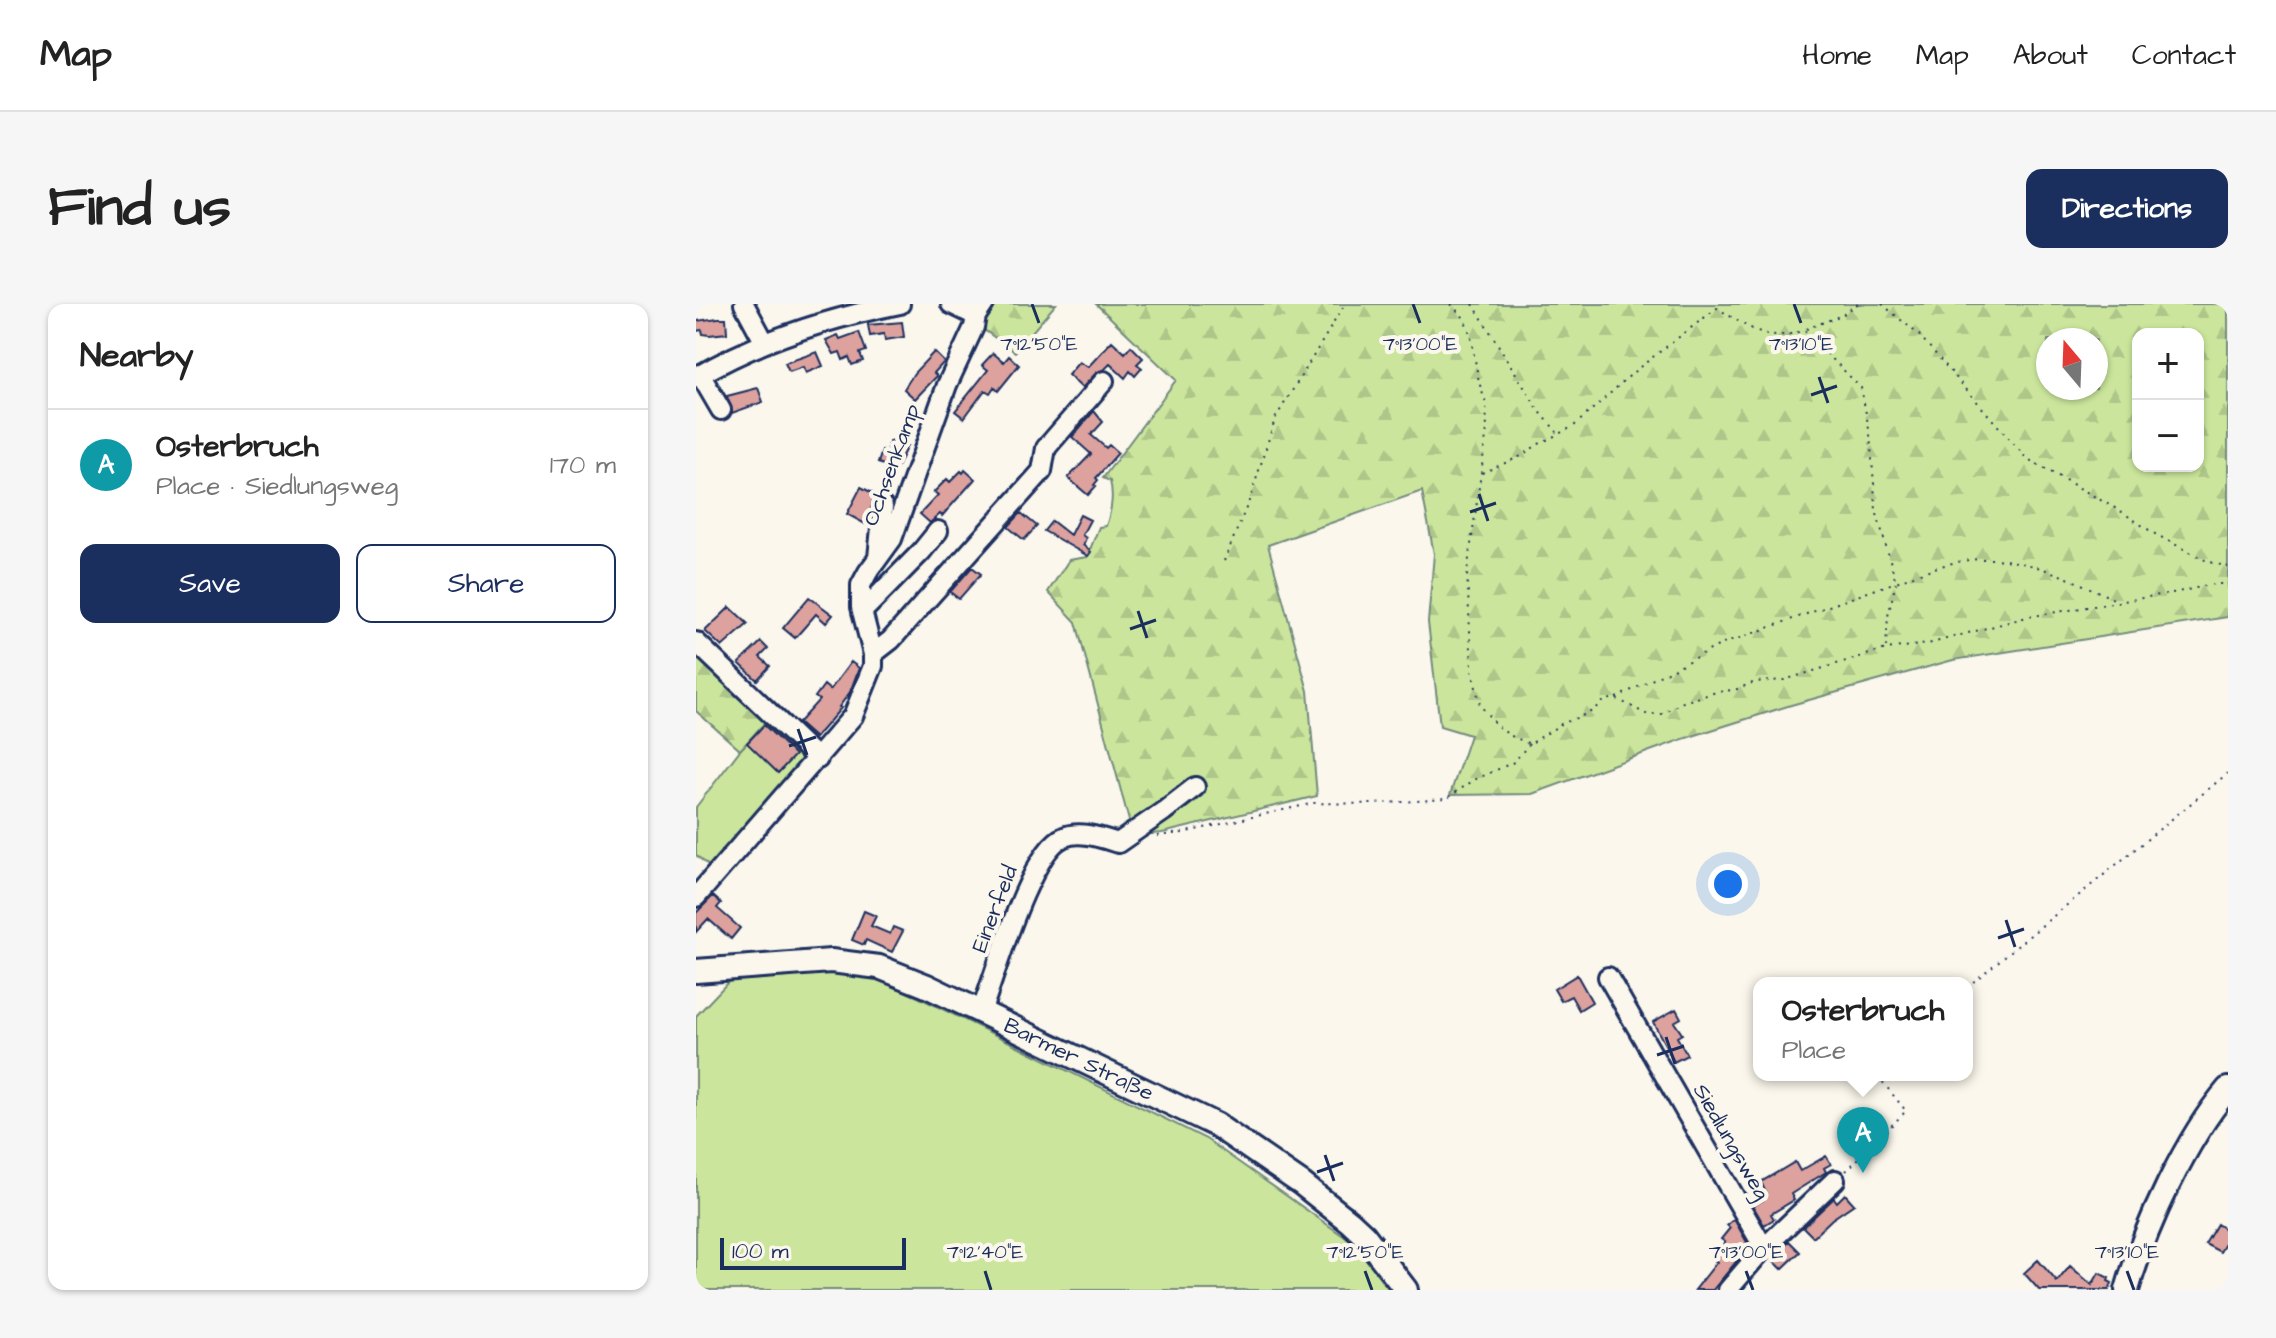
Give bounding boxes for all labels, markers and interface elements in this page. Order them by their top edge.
text: Map [40,29,112,81]
text: Home [1802,36,1872,75]
text: Map [1916,36,1969,75]
text: About [2013,36,2088,75]
text: Contact [2132,36,2236,75]
text: Find us [48,169,231,247]
button: Directions [2026,169,2228,248]
north arrow [2036,328,2108,400]
map controls [2132,328,2204,472]
button: + [2132,328,2204,400]
text: 7°12'50"E [1000,330,1078,358]
text: 7°13'00"E [1383,330,1457,358]
text: 7°13'10"E [1769,330,1833,358]
text: Nearby [80,332,194,380]
street label: Ochsenkamp [856,400,928,530]
button: − [2132,400,2204,472]
text: Osterbruch [156,426,319,468]
text: A [98,447,114,483]
text: 170 m [550,447,616,483]
text: Place · Siedlungsweg [156,468,398,504]
button: Save [80,544,340,623]
button: Share [356,544,616,623]
street label: Einerfeld [964,861,1026,957]
your location [1708,864,1748,904]
popup [1753,977,1973,1081]
text: Osterbruch [1782,990,1944,1032]
street label: Barmer Straße [999,1010,1159,1108]
text: Place [1782,1032,1846,1068]
street label: Siedlungsweg [1684,1078,1777,1206]
pin: A [1837,1107,1889,1173]
scale bar [720,1234,906,1270]
text: 100 m [732,1236,789,1267]
text: 7°12'40"E [947,1238,1024,1266]
text: 7°12'50"E [1326,1238,1404,1266]
text: 7°13'00"E [1709,1238,1783,1266]
text: 7°13'10"E [2095,1238,2159,1266]

